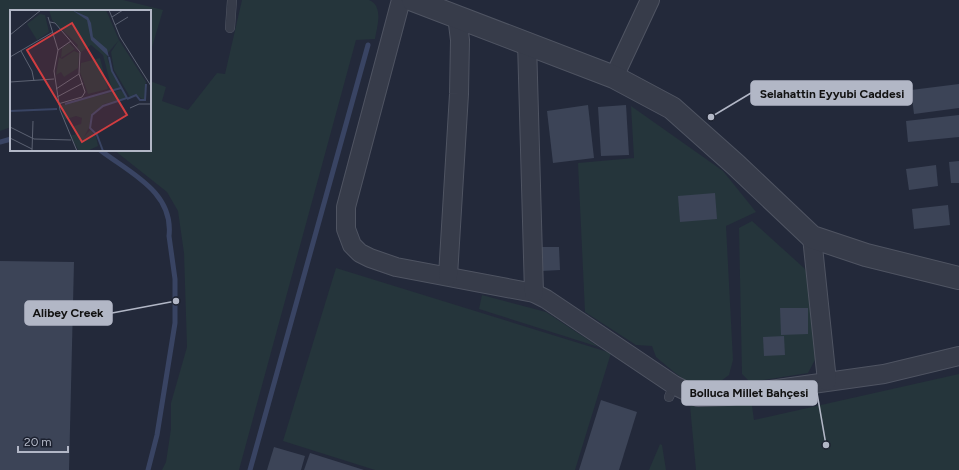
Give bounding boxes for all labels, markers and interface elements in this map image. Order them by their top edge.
inset map [10,10,151,151]
callout: Selahattin Eyyubi Caddesi [751,81,912,105]
text: Selahattin Eyyubi Caddesi [760,87,904,101]
callout: Alibey Creek [25,301,112,325]
text: Alibey Creek [33,306,104,320]
callout: Bolluca Millet Bahçesi [682,381,817,405]
text: Bolluca Millet Bahçesi [689,386,809,400]
scale bar [18,428,68,454]
text: 20 m [24,435,52,449]

